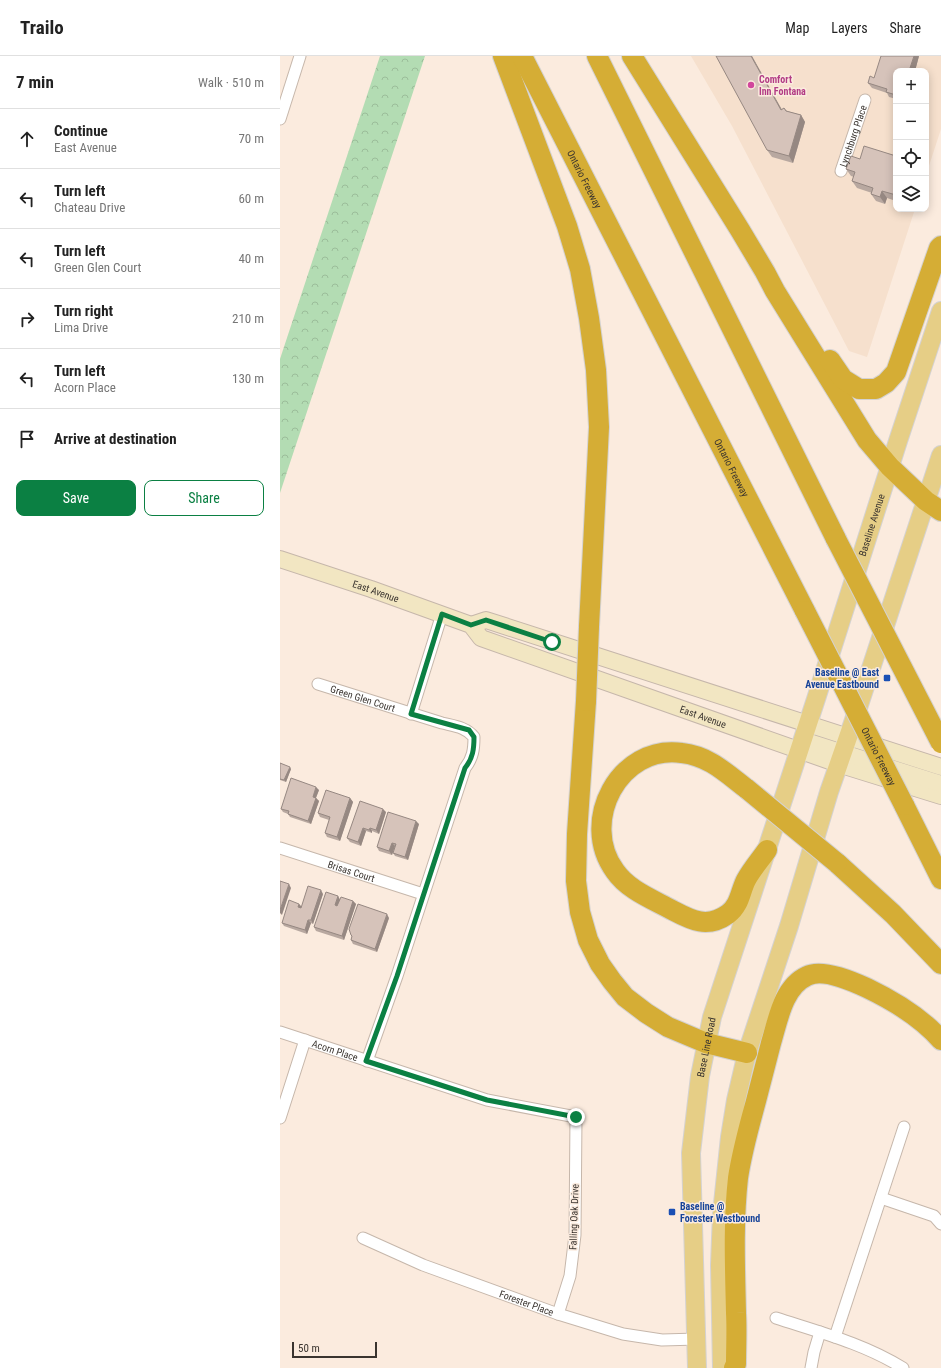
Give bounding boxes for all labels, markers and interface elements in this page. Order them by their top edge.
text: Trailo [20,16,64,39]
text: Map [785,20,809,36]
text: Layers [831,20,868,36]
text: Share [890,20,921,36]
map controls [893,68,929,212]
button: + [893,68,929,104]
text: 7 min [16,72,54,92]
place label: Comfort Inn Fontana [759,74,806,97]
text: Walk · 510 m [198,75,264,90]
marker: Comfort Inn Fontana [746,80,756,90]
street label: Lynchburg Place [837,103,868,168]
button: − [893,104,929,140]
text: Continue [54,122,108,140]
icon: ahead [16,128,38,150]
text: 70 m [238,131,264,146]
text: East Avenue [54,140,117,155]
button: locate [893,140,929,176]
street label: Ontario Freeway [565,148,604,210]
button: layers [893,176,929,212]
text: Turn left [54,182,105,200]
icon: left [16,188,38,210]
text: 60 m [238,191,264,206]
text: Chateau Drive [54,200,125,215]
text: Turn left [54,242,105,260]
icon: left [16,248,38,270]
text: 40 m [238,251,264,266]
text: Green Glen Court [54,260,141,275]
text: Turn right [54,302,113,320]
icon: right [16,308,38,330]
text: 210 m [232,311,264,326]
text: Lima Drive [54,320,108,335]
text: Turn left [54,362,105,380]
icon: left [16,368,38,390]
text: 130 m [232,371,264,386]
text: Acorn Place [54,380,116,395]
icon: arrive [16,428,38,450]
text: Arrive at destination [54,430,177,448]
street label: Ontario Freeway [712,437,751,498]
button: Save [16,480,136,516]
button: Share [144,480,264,516]
street label: Baseline Avenue [856,492,886,557]
street label: East Avenue [351,578,401,604]
route start [543,633,561,651]
place label: Baseline @ East Avenue Eastbound [805,667,879,690]
marker: Baseline @ East Avenue Eastbound [882,673,892,683]
street label: Green Glen Court [329,683,397,713]
street label: East Avenue [678,703,728,730]
street label: Ontario Freeway [860,725,898,787]
street label: Brisas Court [326,858,376,884]
street label: Base Line Road [694,1016,717,1078]
street label: Acorn Place [311,1037,360,1063]
route end [567,1108,585,1126]
street label: Falling Oak Drive [567,1184,581,1250]
place label: Baseline @ Forester Westbound [680,1201,760,1224]
marker: Baseline @ Forester Westbound [667,1207,677,1217]
street label: Forester Place [498,1288,556,1318]
scale bar [292,1340,377,1359]
text: 50 m [298,1342,320,1355]

